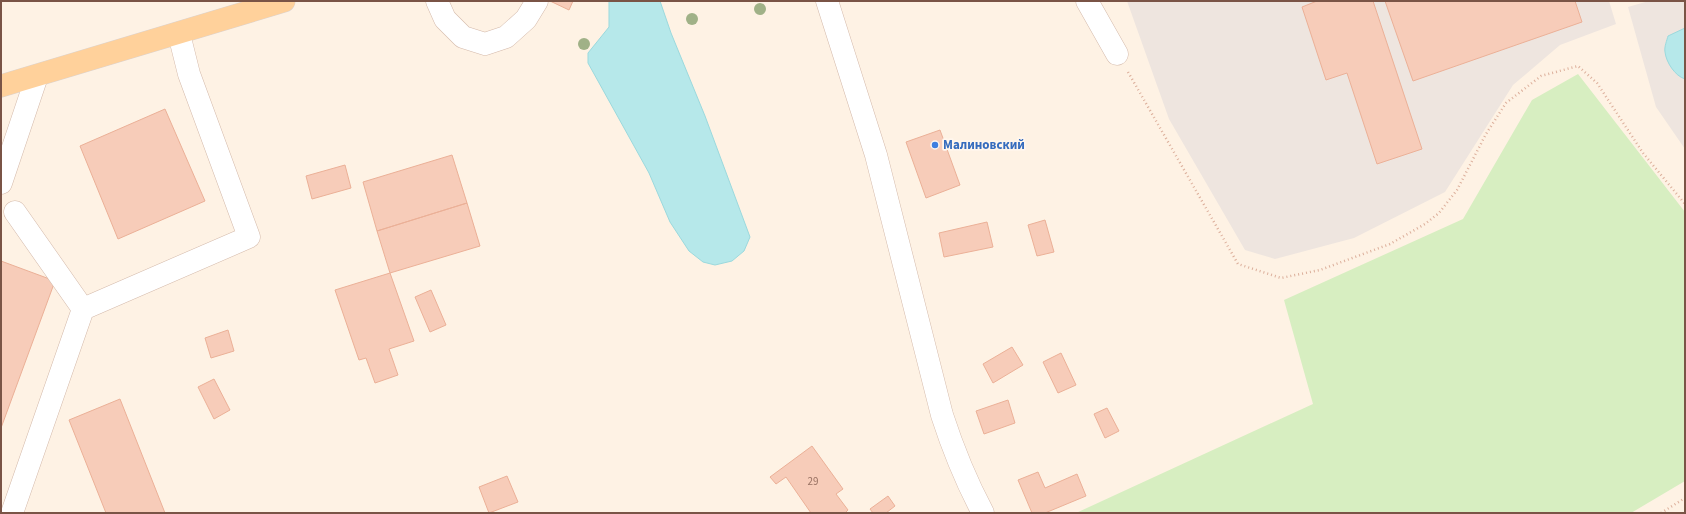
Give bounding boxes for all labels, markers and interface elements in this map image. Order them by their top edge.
place label: Малиновский [943,136,1025,154]
marker: Малиновский [930,140,940,150]
house number: 29 [808,474,818,489]

